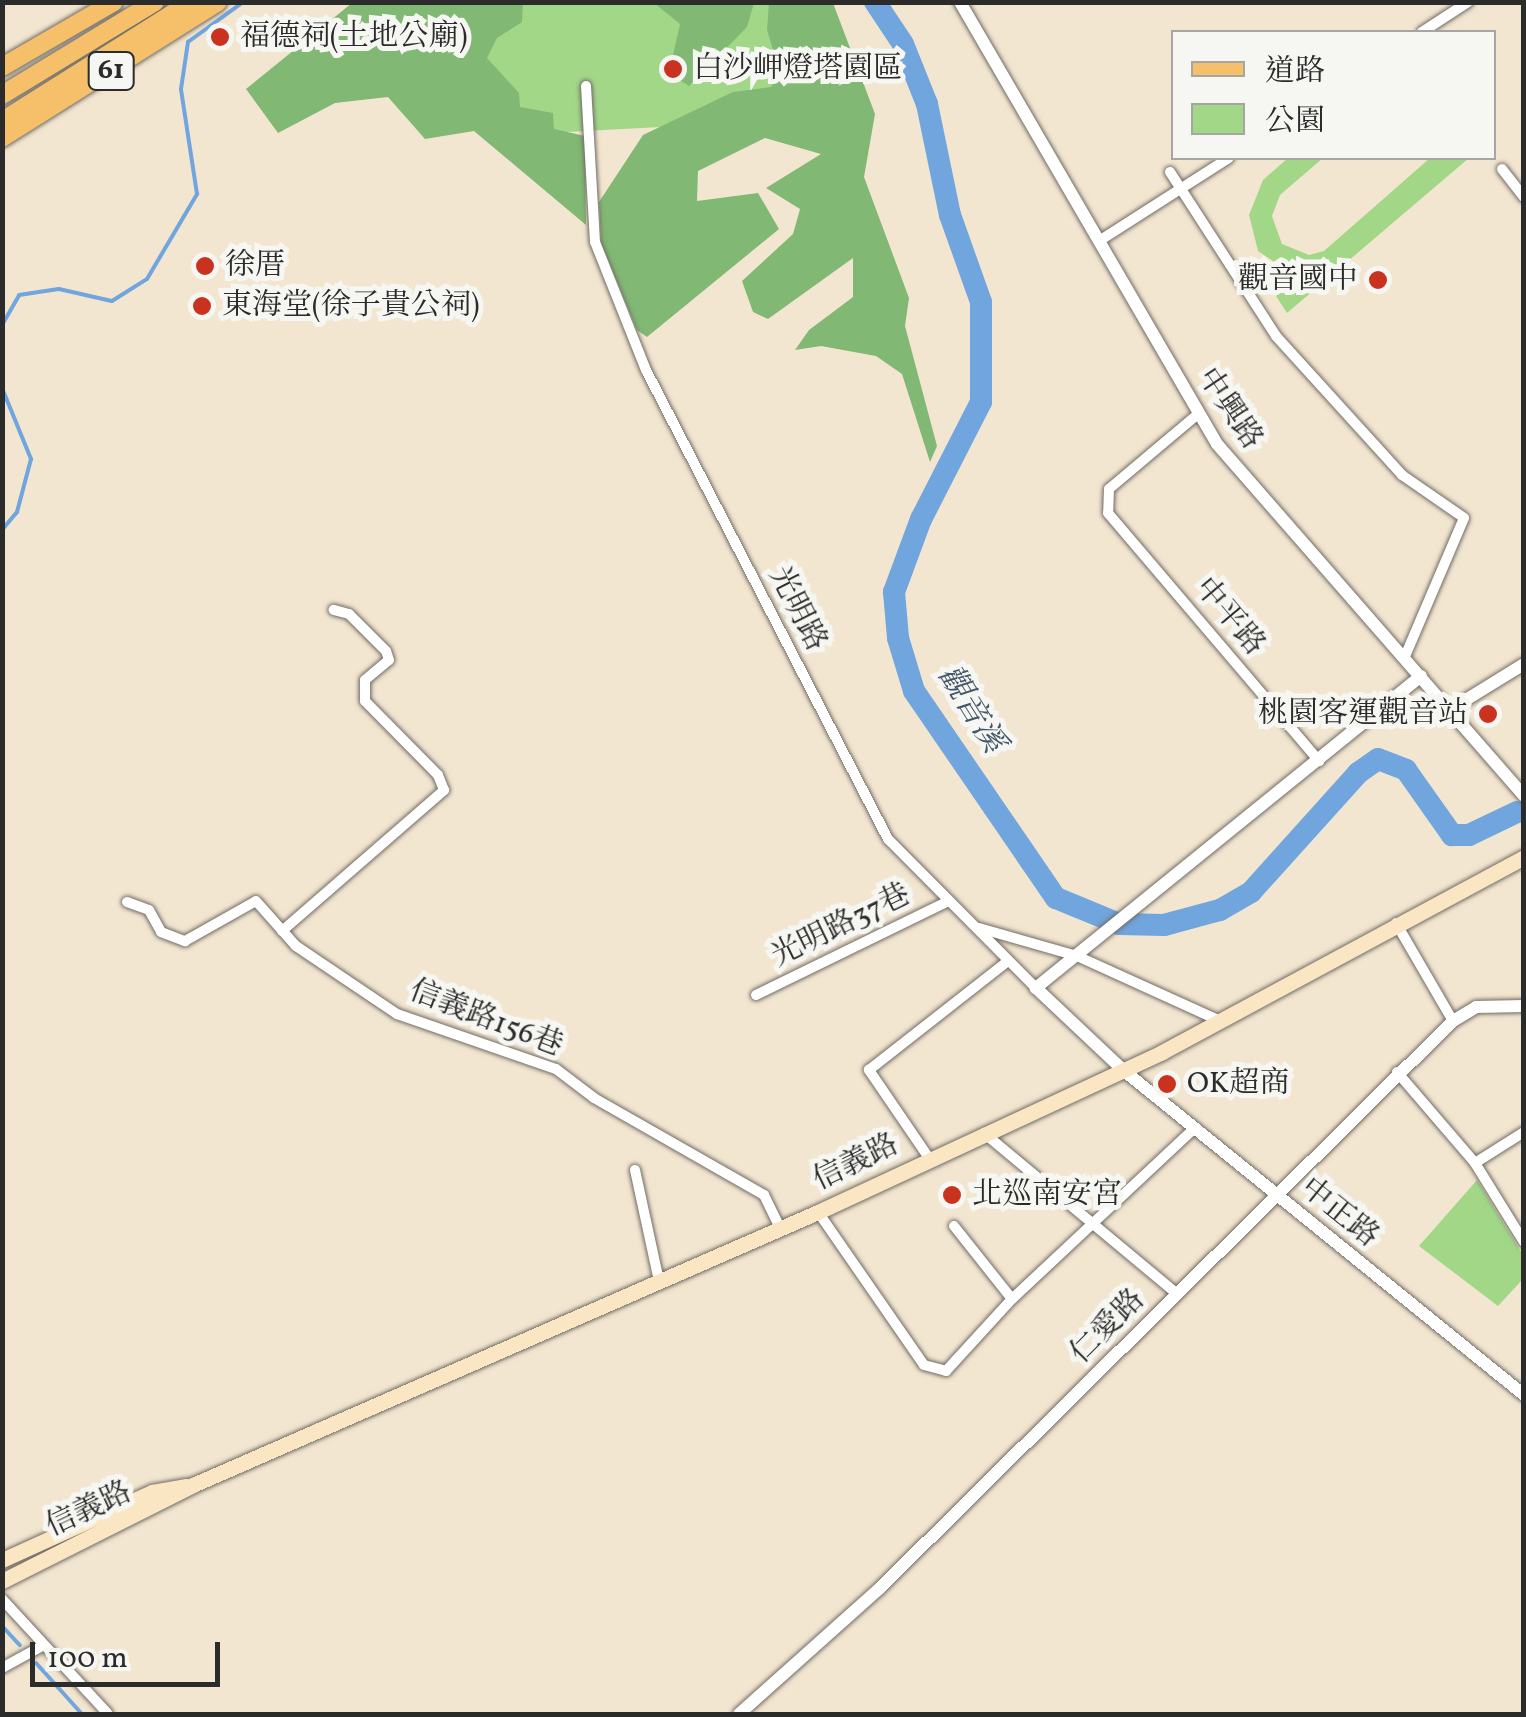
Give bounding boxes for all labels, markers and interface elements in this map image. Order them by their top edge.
place label: 福德祠(土地公廟) [240,19,467,55]
marker: 福德祠(土地公廟) [209,26,231,48]
legend [1171,30,1496,160]
road number: 61 [86,48,136,94]
place label: 白沙岬燈塔園區 [693,51,903,87]
text: 道路 [1265,51,1325,93]
marker: 白沙岬燈塔園區 [662,58,684,80]
text: 公園 [1265,101,1325,143]
place label: 徐厝 [225,248,285,284]
marker: 徐厝 [194,255,216,277]
place label: 觀音國中 [1238,262,1358,298]
marker: 觀音國中 [1367,269,1389,291]
place label: 東海堂(徐子貴公祠) [222,288,479,324]
marker: 東海堂(徐子貴公祠) [191,295,213,317]
street label: 中興路 [1189,362,1269,456]
street label: 光明路 [761,561,833,657]
street label: 中平路 [1186,571,1272,663]
water label: 觀音溪 [928,659,1012,761]
place label: 桃園客運觀音站 [1258,696,1468,732]
marker: 桃園客運觀音站 [1477,703,1499,725]
street label: 光明路37巷 [766,877,916,975]
street label: 信義路156巷 [404,973,568,1065]
place label: OK超商 [1187,1066,1289,1102]
marker: OK超商 [1156,1073,1178,1095]
street label: 信義路 [808,1127,904,1199]
street label: 中正路 [1293,1171,1385,1255]
place label: 北巡南安宮 [972,1177,1122,1213]
marker: 北巡南安宮 [941,1184,963,1206]
street label: 仁愛路 [1063,1282,1153,1372]
street label: 信義路 [41,1475,137,1545]
scale bar [35,1622,225,1684]
text: 100 m [47,1638,128,1680]

